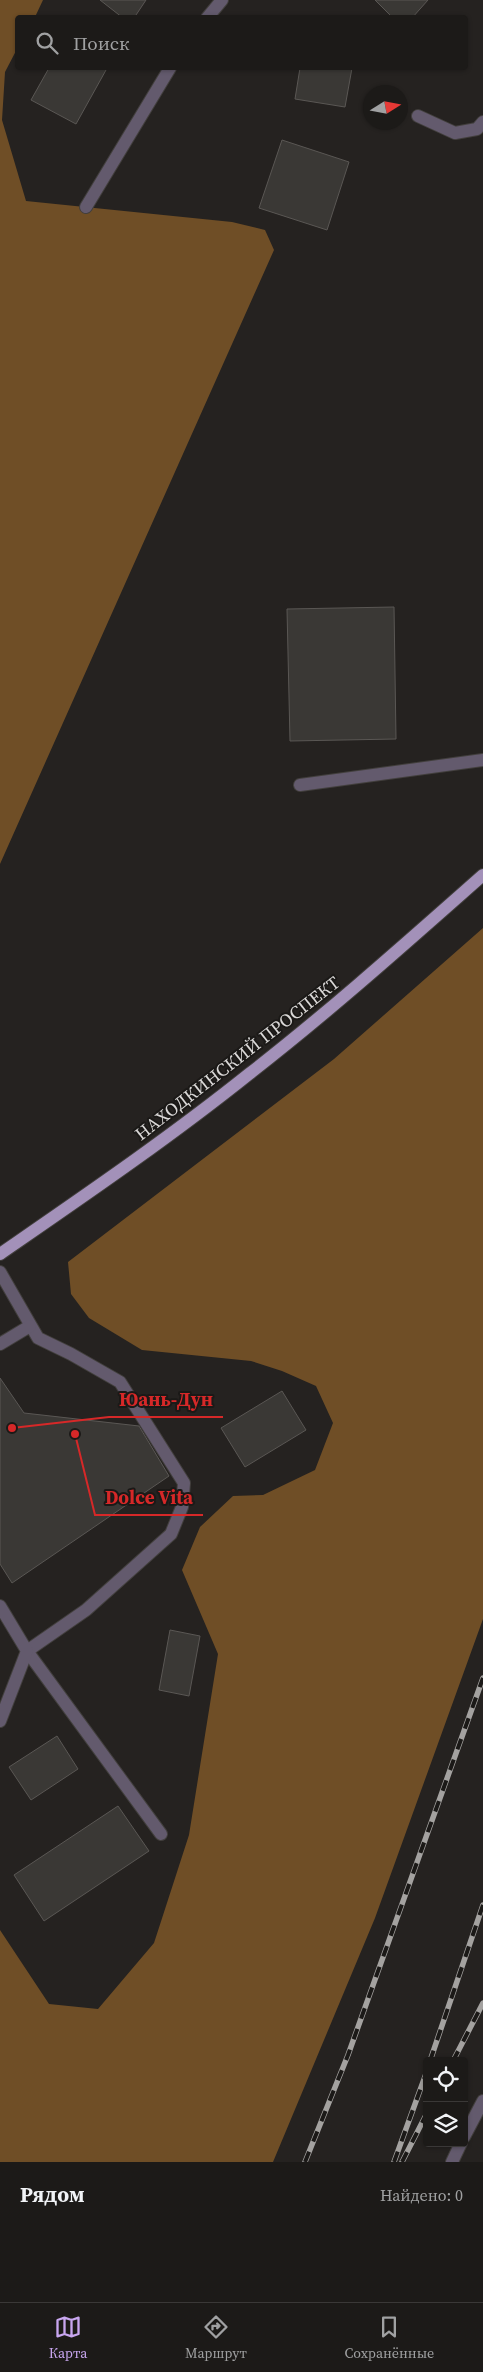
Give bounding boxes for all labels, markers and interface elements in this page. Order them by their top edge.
search box [15,15,468,70]
icon: search [33,29,61,57]
text: Поиск [73,30,130,56]
north arrow [363,85,408,130]
street label: НАХОДКИНСКИЙ ПРОСПЕКТ [129,970,345,1146]
callout: Юань-Дун [109,1383,223,1417]
text: Юань-Дун [119,1386,213,1412]
callout: Dolce Vita [95,1481,203,1515]
text: Dolce Vita [105,1484,194,1510]
map controls [423,2057,468,2147]
button: locate [423,2057,468,2102]
button: layers [423,2102,468,2147]
text: Рядом [20,2180,85,2209]
text: Найдено: 0 [380,2184,463,2206]
tab: Карта [49,2313,87,2363]
tab: Маршрут [185,2313,247,2363]
tab: Сохранённые [345,2313,434,2363]

